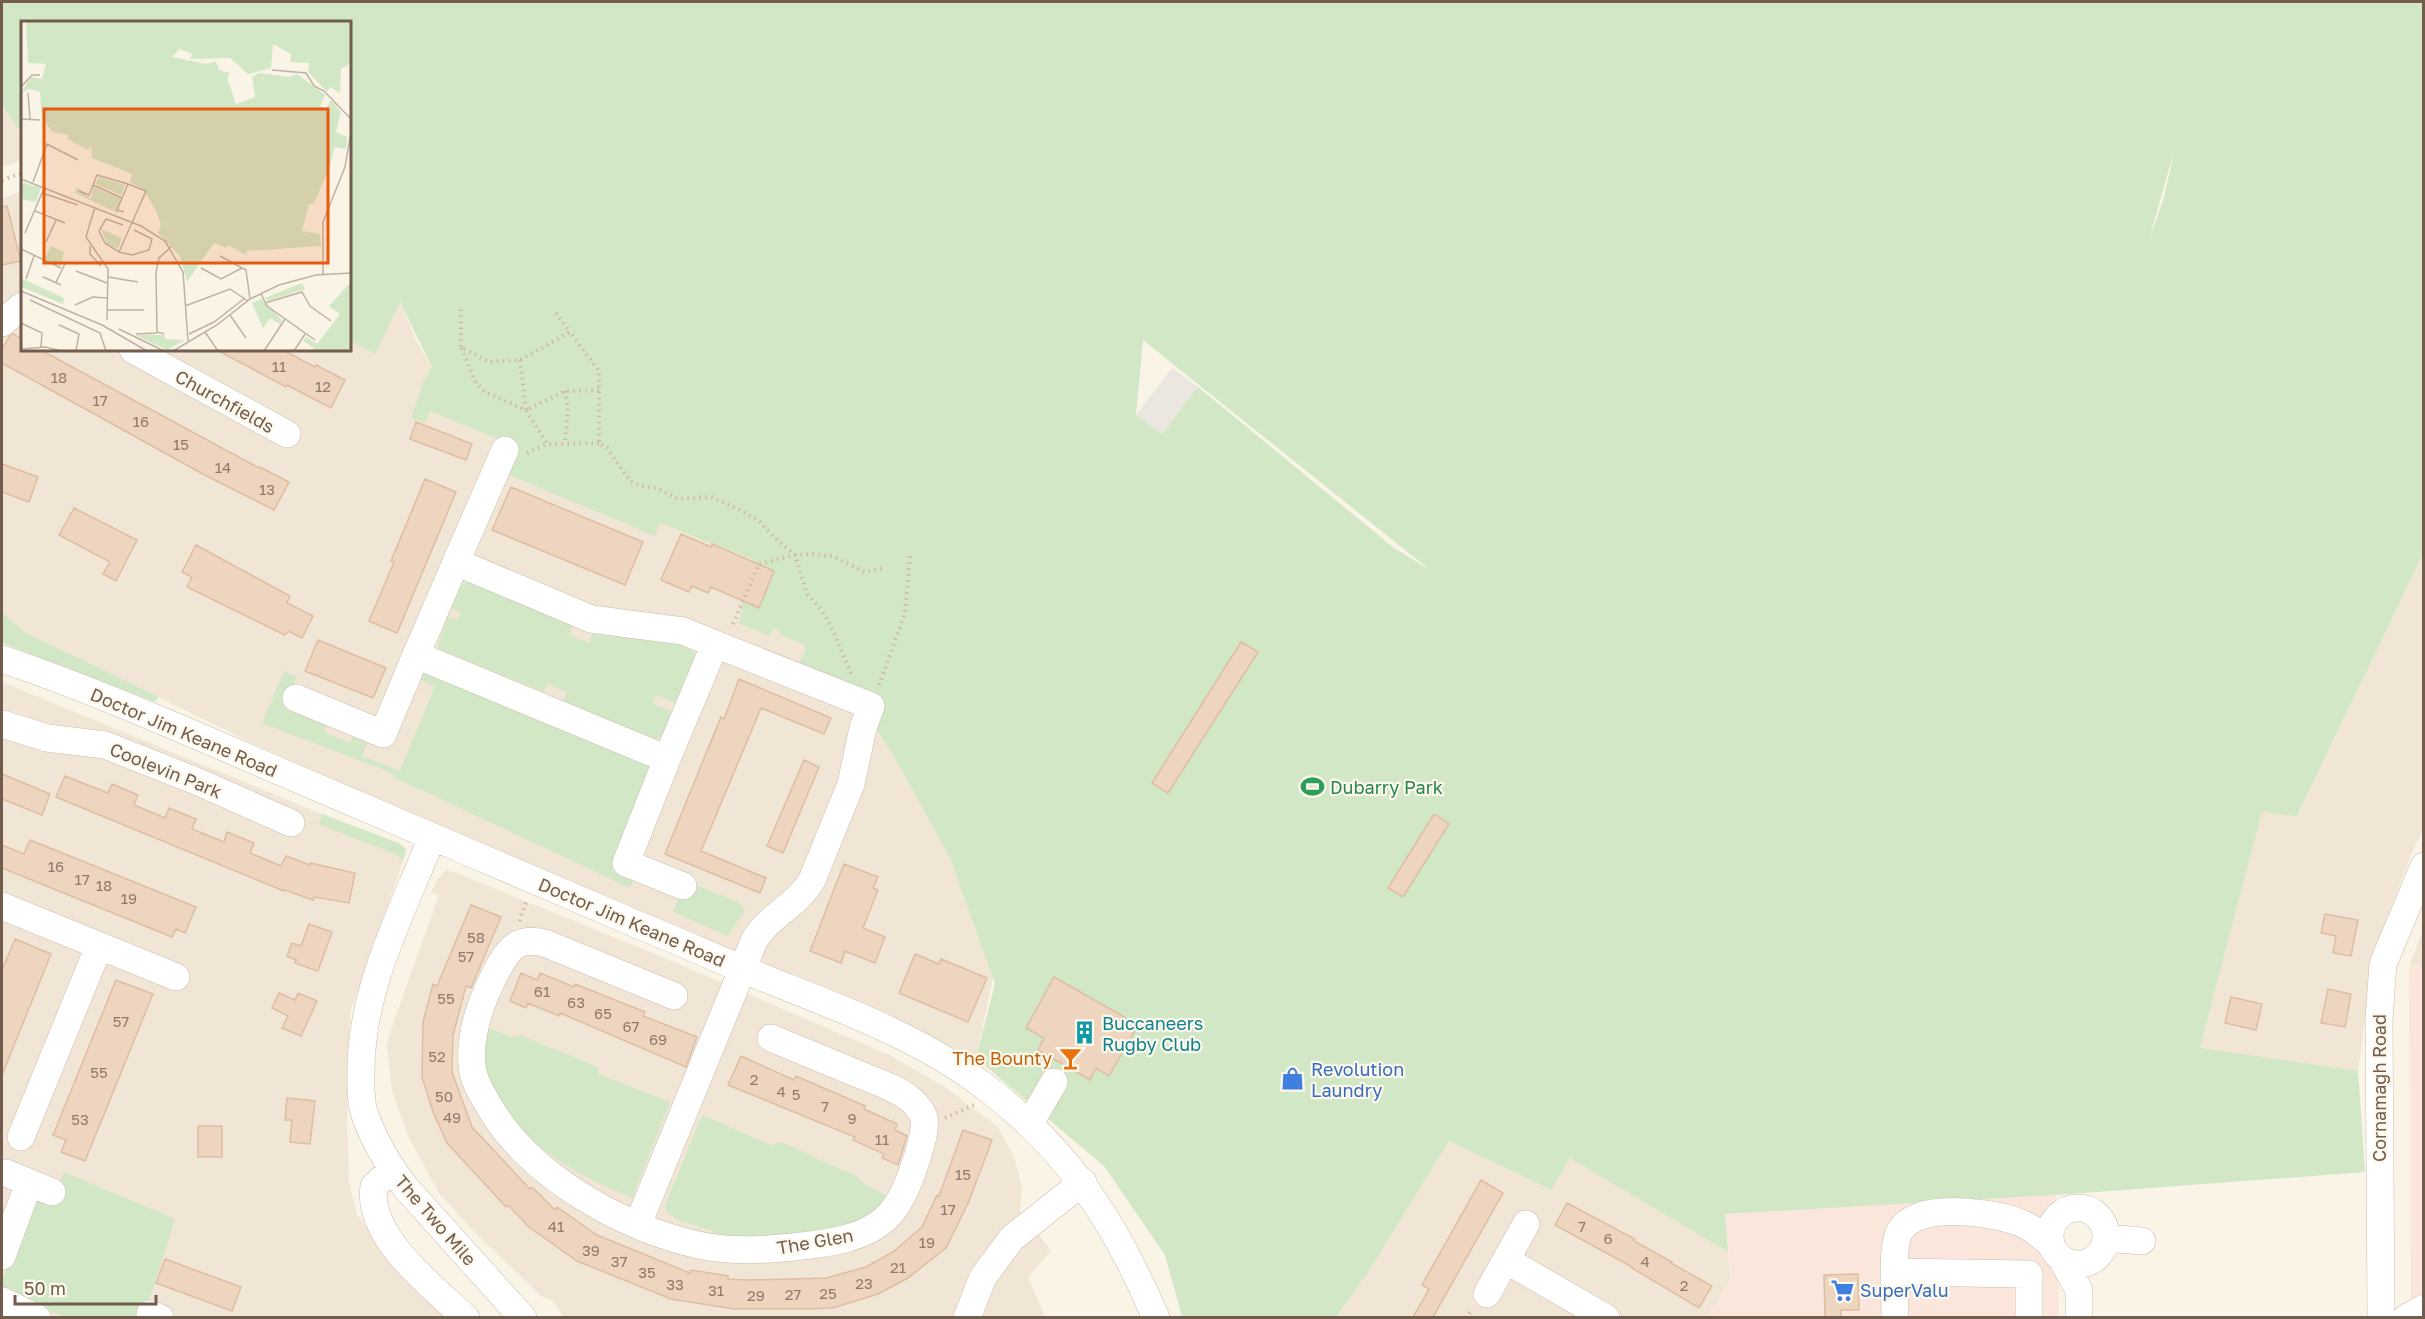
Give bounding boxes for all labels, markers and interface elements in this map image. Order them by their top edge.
inset map [21,21,351,351]
house number: 11 [272,357,286,375]
street label: Churchfields [172,365,278,437]
house number: 18 [51,368,67,386]
house number: 12 [315,377,331,395]
house number: 17 [92,391,108,409]
house number: 16 [133,412,149,430]
house number: 15 [173,435,189,453]
house number: 14 [215,458,231,476]
house number: 13 [259,480,275,498]
street label: Doctor Jim Keane Road [87,683,281,781]
street label: Coolevin Park [107,738,225,802]
sports icon: Dubarry Park [1299,774,1325,800]
place label: Dubarry Park [1330,776,1443,798]
house number: 16 [48,857,64,875]
house number: 17 [74,870,90,888]
street label: Doctor Jim Keane Road [535,873,729,971]
house number: 18 [96,876,112,894]
house number: 19 [121,889,137,907]
house number: 58 [467,928,485,946]
house number: 57 [458,947,474,965]
house number: 61 [534,982,550,1000]
house number: 55 [437,989,455,1007]
house number: 63 [567,993,585,1011]
house number: 65 [594,1004,612,1022]
house number: 57 [113,1012,129,1030]
place label: Buccaneers Rugby Club [1102,1012,1203,1055]
street label: Cornamagh Road [2368,1014,2390,1162]
house number: 67 [622,1017,640,1035]
building icon: Buccaneers Rugby Club [1071,1020,1097,1046]
house number: 69 [649,1030,667,1048]
bar icon: The Bounty [1057,1045,1083,1071]
house number: 52 [428,1047,446,1065]
place label: The Bounty [953,1047,1052,1069]
place label: Revolution Laundry [1311,1058,1404,1101]
house number: 55 [90,1063,108,1081]
shop icon: Revolution Laundry [1280,1066,1306,1092]
house number: 2 [750,1070,758,1088]
house number: 4 [776,1082,786,1100]
house number: 5 [792,1085,800,1103]
house number: 50 [435,1087,453,1105]
house number: 7 [821,1097,829,1115]
house number: 49 [443,1108,461,1126]
house number: 9 [847,1109,857,1127]
house number: 53 [71,1110,89,1128]
house number: 11 [875,1130,889,1148]
house number: 15 [955,1165,971,1183]
street label: The Two Mile [391,1170,481,1270]
house number: 17 [940,1200,956,1218]
house number: 41 [548,1217,564,1235]
house number: 7 [1578,1217,1586,1235]
street label: The Glen [775,1223,855,1259]
house number: 6 [1603,1229,1613,1247]
house number: 19 [919,1233,935,1251]
house number: 39 [582,1241,600,1259]
house number: 37 [611,1252,627,1270]
house number: 4 [1640,1252,1650,1270]
house number: 21 [890,1258,906,1276]
house number: 35 [638,1263,656,1281]
scale bar [15,1268,156,1306]
house number: 23 [855,1274,873,1292]
house number: 33 [666,1275,684,1293]
house number: 2 [1680,1276,1688,1294]
text: 50 m [24,1277,66,1299]
supermarket icon: SuperValu [1829,1277,1855,1303]
place label: SuperValu [1860,1279,1949,1301]
house number: 31 [708,1281,724,1299]
house number: 25 [819,1284,837,1302]
house number: 27 [785,1285,801,1303]
house number: 29 [747,1286,765,1304]

